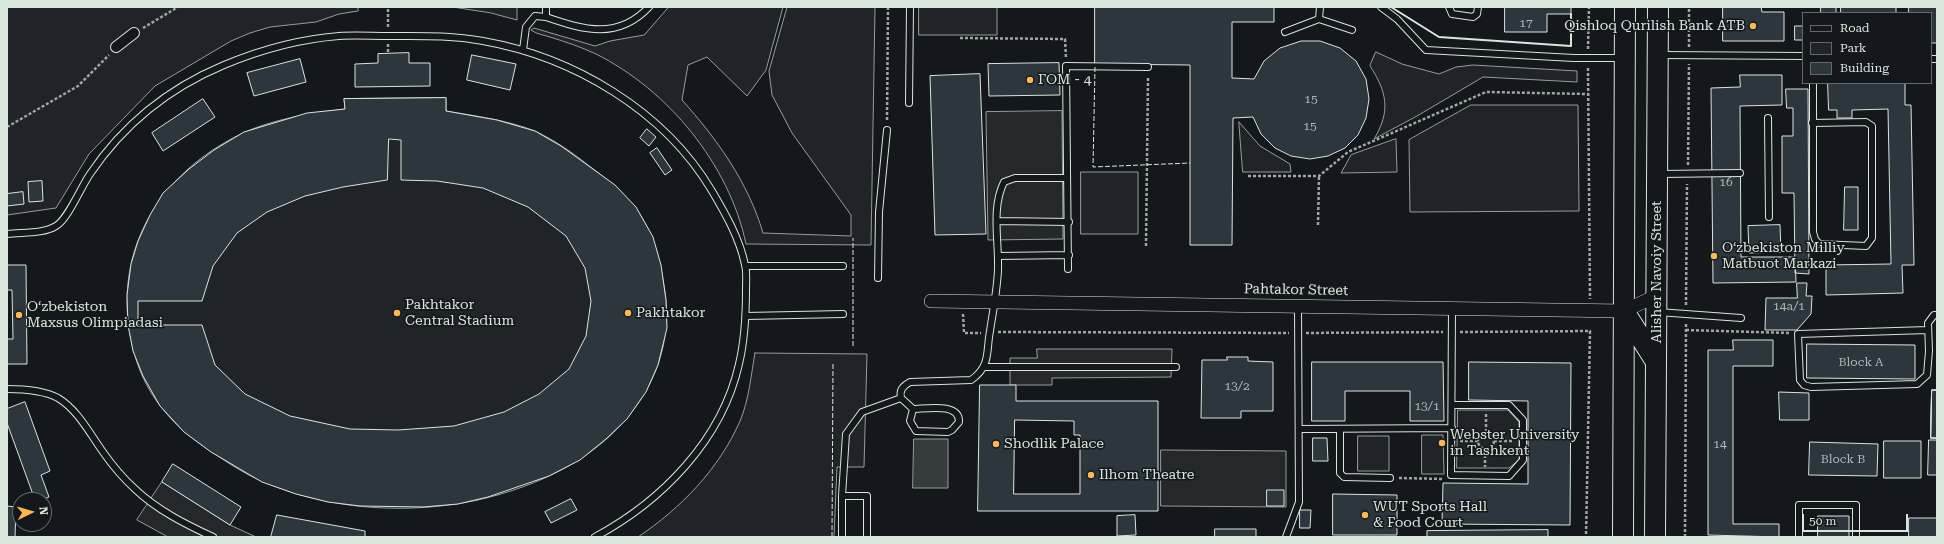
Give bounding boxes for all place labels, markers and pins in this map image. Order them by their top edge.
place label: Qishloq Qurilish Bank ATB [1564,18,1745,34]
marker: Qishloq Qurilish Bank ATB [1748,21,1758,31]
place label: ГОМ - 4 [1038,72,1092,88]
marker: ГОМ - 4 [1025,75,1035,85]
place label: O‘zbekiston Milliy Matbuot Markazi [1722,240,1845,272]
marker: O‘zbekiston Milliy Matbuot Markazi [1709,251,1719,261]
place label: Pakhtakor Central Stadium [405,297,514,330]
place label: Oʻzbekiston Maxsus Olimpiadasi [27,299,163,332]
place label: Pakhtakor [636,305,705,321]
marker: Pakhtakor Central Stadium [392,308,402,318]
marker: Pakhtakor [623,308,633,318]
marker: Oʻzbekiston Maxsus Olimpiadasi [14,310,24,320]
place label: Webster University in Tashkent [1450,427,1579,460]
place label: Shodlik Palace [1004,436,1104,452]
marker: Webster University in Tashkent [1437,438,1447,448]
marker: Shodlik Palace [991,439,1001,449]
place label: Ilhom Theatre [1099,467,1195,483]
marker: Ilhom Theatre [1086,470,1096,480]
place label: WUT Sports Hall & Food Court [1373,499,1487,532]
marker: WUT Sports Hall & Food Court [1360,510,1370,520]

